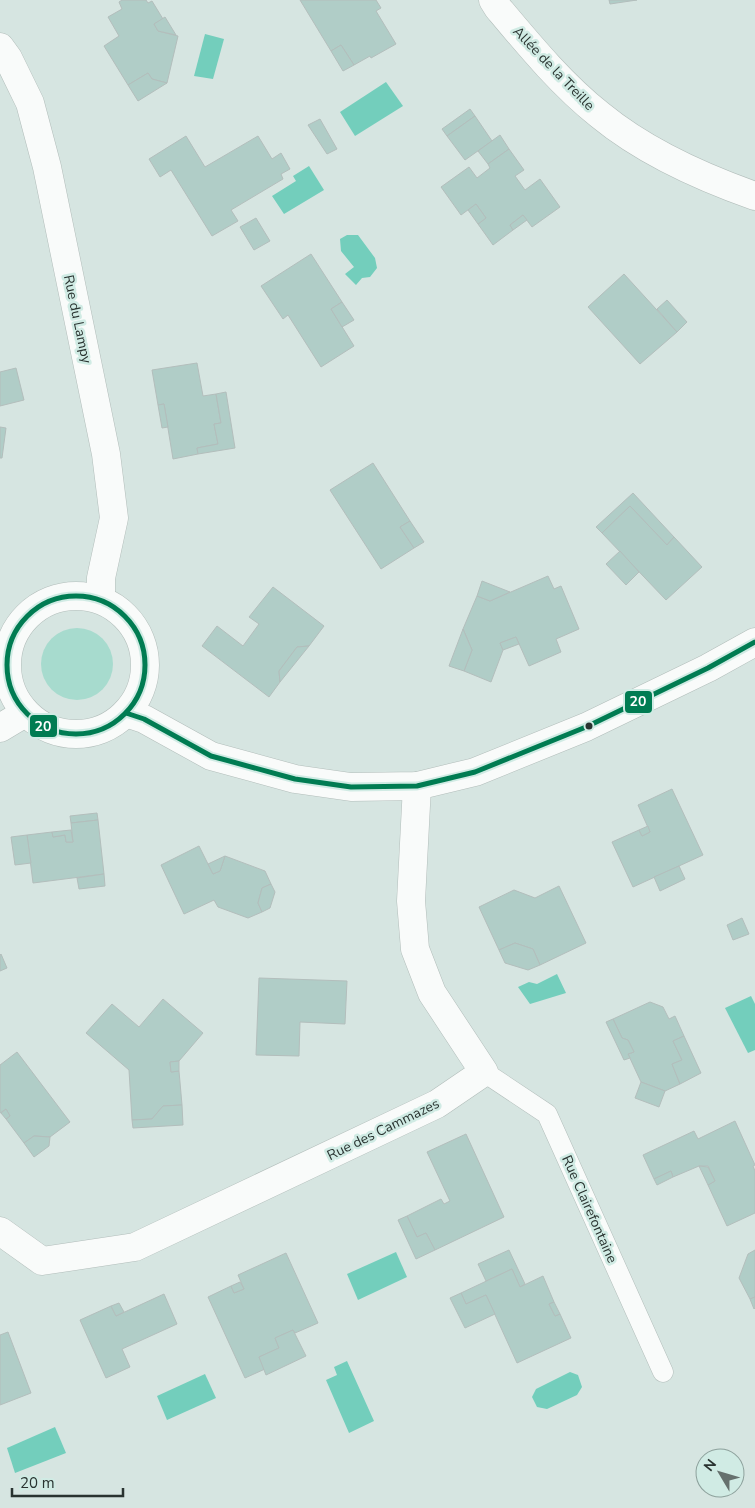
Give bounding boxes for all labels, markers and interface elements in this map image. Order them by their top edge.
street label: Allée de la Treille [509,22,599,114]
street label: Rue du Lampy [59,273,96,366]
line badge: 20 [624,690,653,714]
text: 20 [630,692,646,711]
line badge: 20 [29,714,58,738]
text: 20 [35,717,51,736]
unlabelled marker [584,721,594,731]
street label: Rue des Cammazes [324,1094,443,1165]
street label: Rue Clairefontaine [557,1152,622,1266]
north arrow [695,1448,745,1498]
text: N [699,1455,721,1475]
scale bar [12,1466,124,1498]
text: 20 m [20,1473,55,1493]

